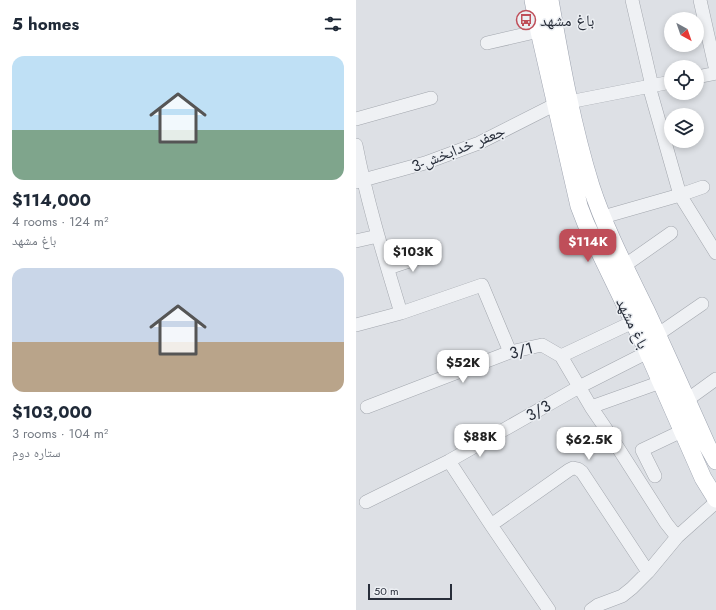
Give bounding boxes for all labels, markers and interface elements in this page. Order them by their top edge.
bus stop icon: باغ مشهد [515,9,537,31]
place label: باغ مشهد [540,9,595,32]
text: 5 homes [12,12,79,36]
north arrow [664,12,704,52]
map controls [664,12,704,148]
icon: filters [322,13,344,35]
button: locate [664,60,704,100]
icon: home [142,82,214,154]
button: layers [664,108,704,148]
street label: جعفر خدابخش-3 [408,119,509,178]
text: $114,000 [12,188,91,212]
text: 4 rooms · 124 m² [12,212,108,231]
pin: $114K [560,229,616,263]
text: باغ مشهد [12,231,56,250]
text: $114K [568,232,608,251]
pin: $103K [385,239,441,273]
text: $103K [393,242,433,261]
icon: home [142,294,214,366]
street label: باغ مشهد [610,294,655,353]
street label: 3/1 [507,336,536,365]
pin: $52K [439,350,487,384]
text: $52K [446,353,480,372]
street label: 3/3 [521,394,555,427]
text: $103,000 [12,400,92,424]
text: 3 rooms · 104 m² [12,424,108,443]
pin: $88K [456,424,504,458]
text: $88K [463,427,497,446]
pin: $62.5K [556,427,622,461]
text: $62.5K [566,430,612,449]
text: ستاره دوم [12,443,61,462]
scale bar [368,582,452,601]
text: 50 m [374,583,399,599]

